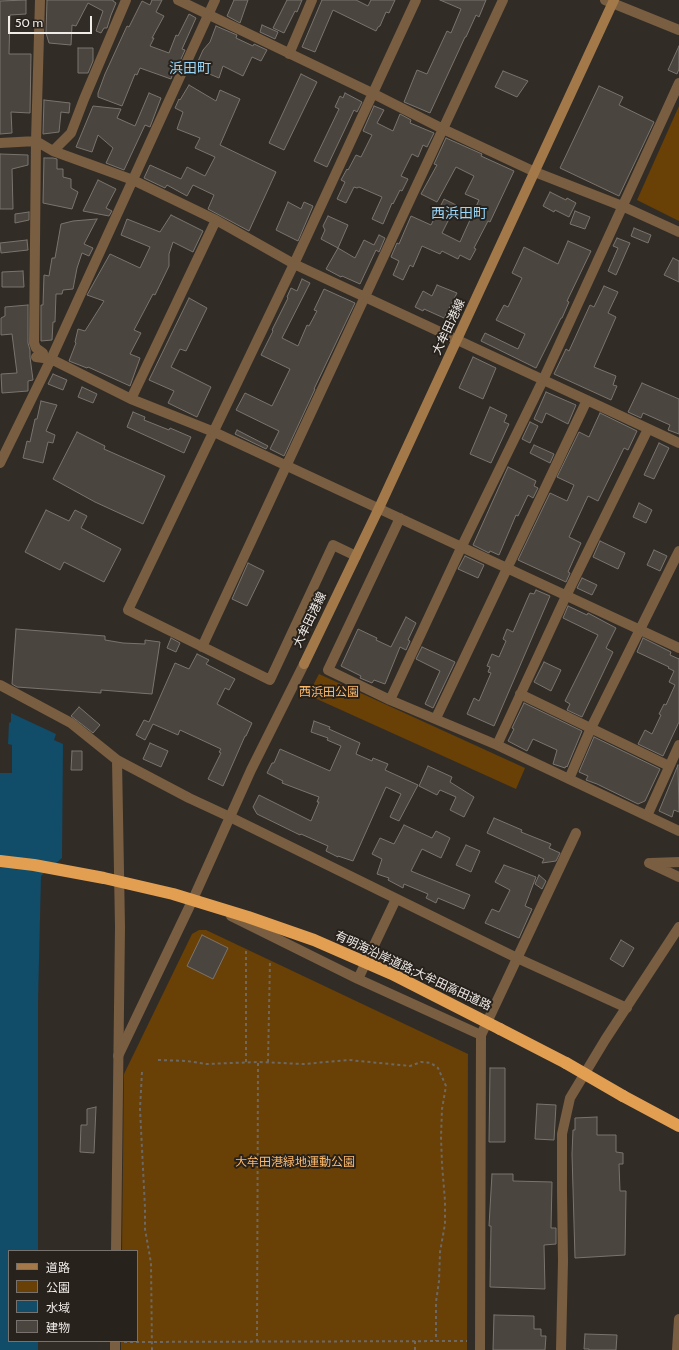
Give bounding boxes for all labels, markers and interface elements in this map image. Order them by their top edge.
scale bar [10,8,94,34]
text: 50 m [15,15,43,30]
district label: 浜田町 [169,61,211,77]
district label: 西浜田町 [431,206,487,222]
street label: 大牟田港線 [430,297,468,357]
street label: 大牟田港線 [290,590,330,650]
park label: 西浜田公園 [299,685,359,699]
street label: 有明海沿岸道路;大牟田高田道路 [333,928,493,1014]
park label: 大牟田港緑地運動公園 [235,1155,355,1169]
legend [8,1250,138,1342]
text: 道路 [46,1260,70,1275]
text: 公園 [46,1280,70,1295]
text: 水域 [46,1300,70,1315]
text: 建物 [46,1320,70,1335]

